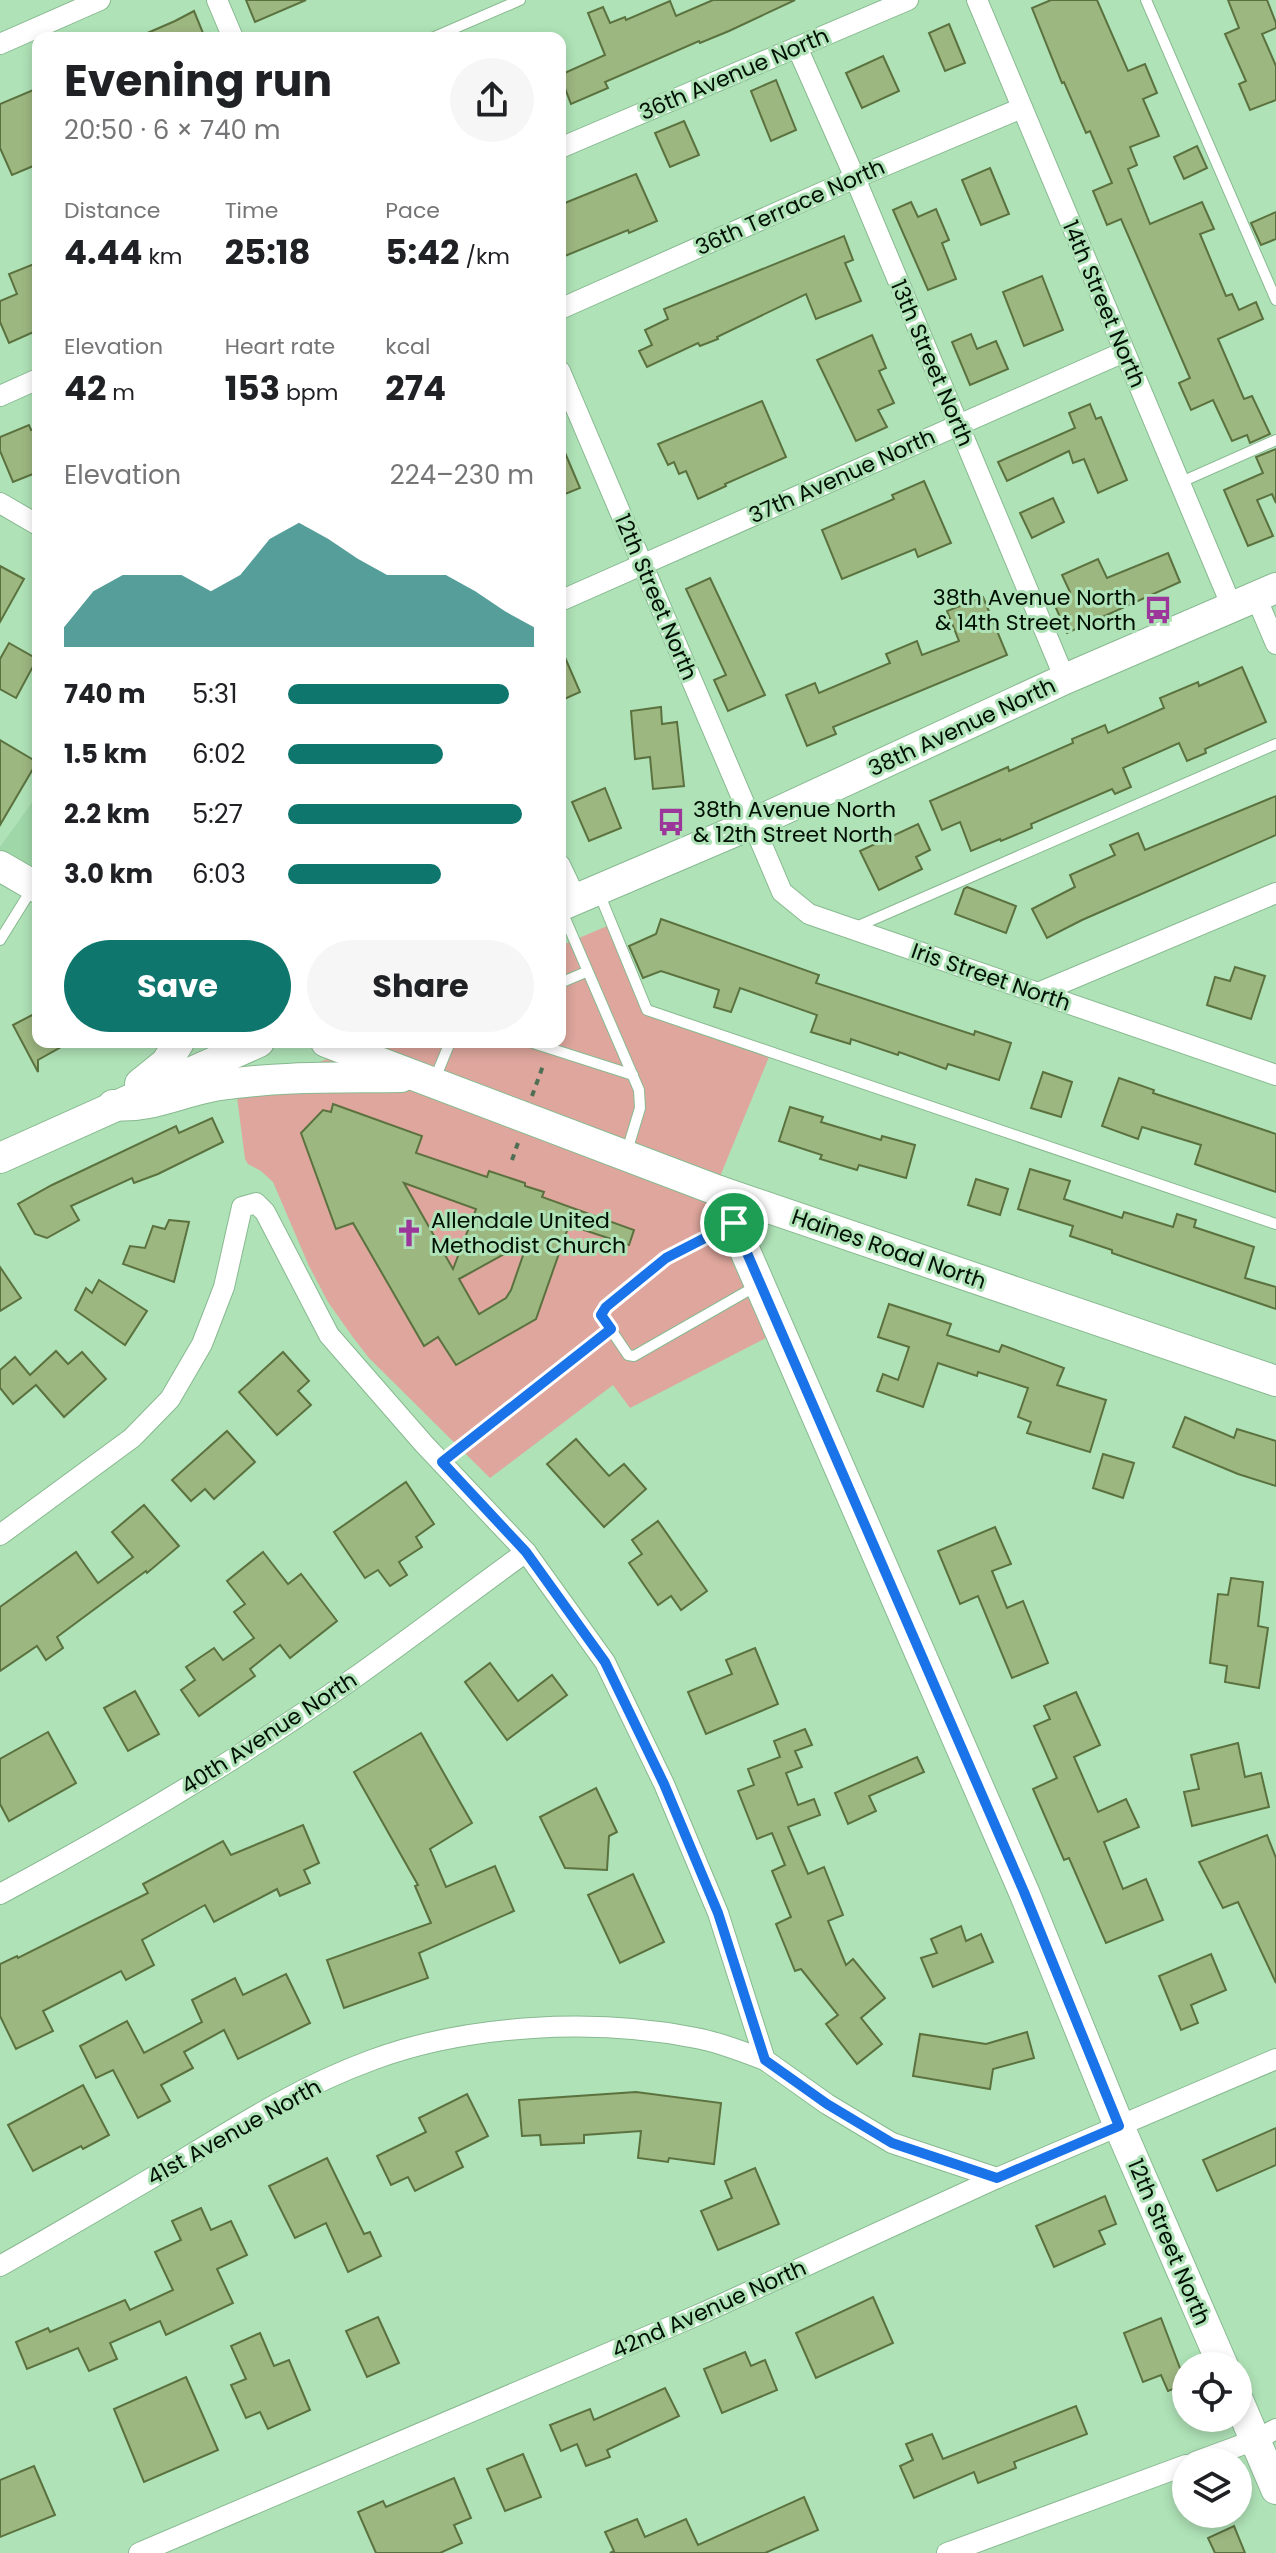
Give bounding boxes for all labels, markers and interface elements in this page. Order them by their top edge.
street label: 36th Avenue North [634,20,834,128]
text: Evening run [64,50,332,111]
button: share [450,58,534,142]
text: 20:50 · 6 × 740 m [64,112,281,148]
street label: 36th Terrace North [690,151,890,263]
text: Distance [64,195,160,226]
text: Time [225,195,278,226]
text: Pace [385,195,440,226]
street label: 14th Street North [1055,216,1153,392]
text: 4.44 [64,228,143,276]
text: 25:18 [225,228,311,276]
text: 5:42 [385,228,460,276]
text: km [143,241,183,272]
text: /km [460,241,510,272]
street label: 13th Street North [883,275,981,451]
text: Elevation [64,331,163,362]
text: Heart rate [225,331,335,362]
text: kcal [385,331,430,362]
text: 42 [64,364,106,412]
text: 153 [225,364,280,412]
text: 274 [385,364,446,412]
text: m [106,377,135,408]
text: bpm [280,377,338,408]
street label: 37th Avenue North [744,421,940,531]
text: Elevation [64,457,181,493]
text: 224–230 m [390,457,534,493]
street label: 12th Street North [607,509,705,685]
place label: 38th Avenue North & 14th Street North [933,582,1136,638]
bus stop icon: 38th Avenue North & 14th Street North [1143,595,1173,625]
street label: 38th Avenue North [863,670,1061,784]
text: 740 m [64,676,146,712]
text: 5:31 [192,676,238,712]
text: 1.5 km [64,736,147,772]
text: 6:02 [192,736,245,772]
place label: 38th Avenue North & 12th Street North [693,794,896,850]
text: 2.2 km [64,796,150,832]
text: 5:27 [192,796,243,832]
bus stop icon: 38th Avenue North & 12th Street North [656,807,686,837]
text: 3.0 km [64,856,153,892]
text: 6:03 [192,856,246,892]
street label: Iris Street North [907,935,1075,1019]
button: Save [64,940,291,1032]
button: Share [307,940,534,1032]
pin [700,1189,768,1257]
icon: arrive [712,1201,756,1245]
street label: Haines Road North [788,1201,990,1297]
place label: Allendale United Methodist Church [431,1205,626,1261]
church icon: Allendale United Methodist Church [394,1218,424,1248]
street label: 40th Avenue North [175,1664,363,1802]
street label: 41st Avenue North [141,2071,327,2193]
street label: 12th Street North [1120,2154,1218,2330]
street label: 42nd Avenue North [607,2252,811,2366]
map controls [1172,2352,1252,2528]
button: locate [1172,2352,1252,2432]
button: layers [1172,2448,1252,2528]

